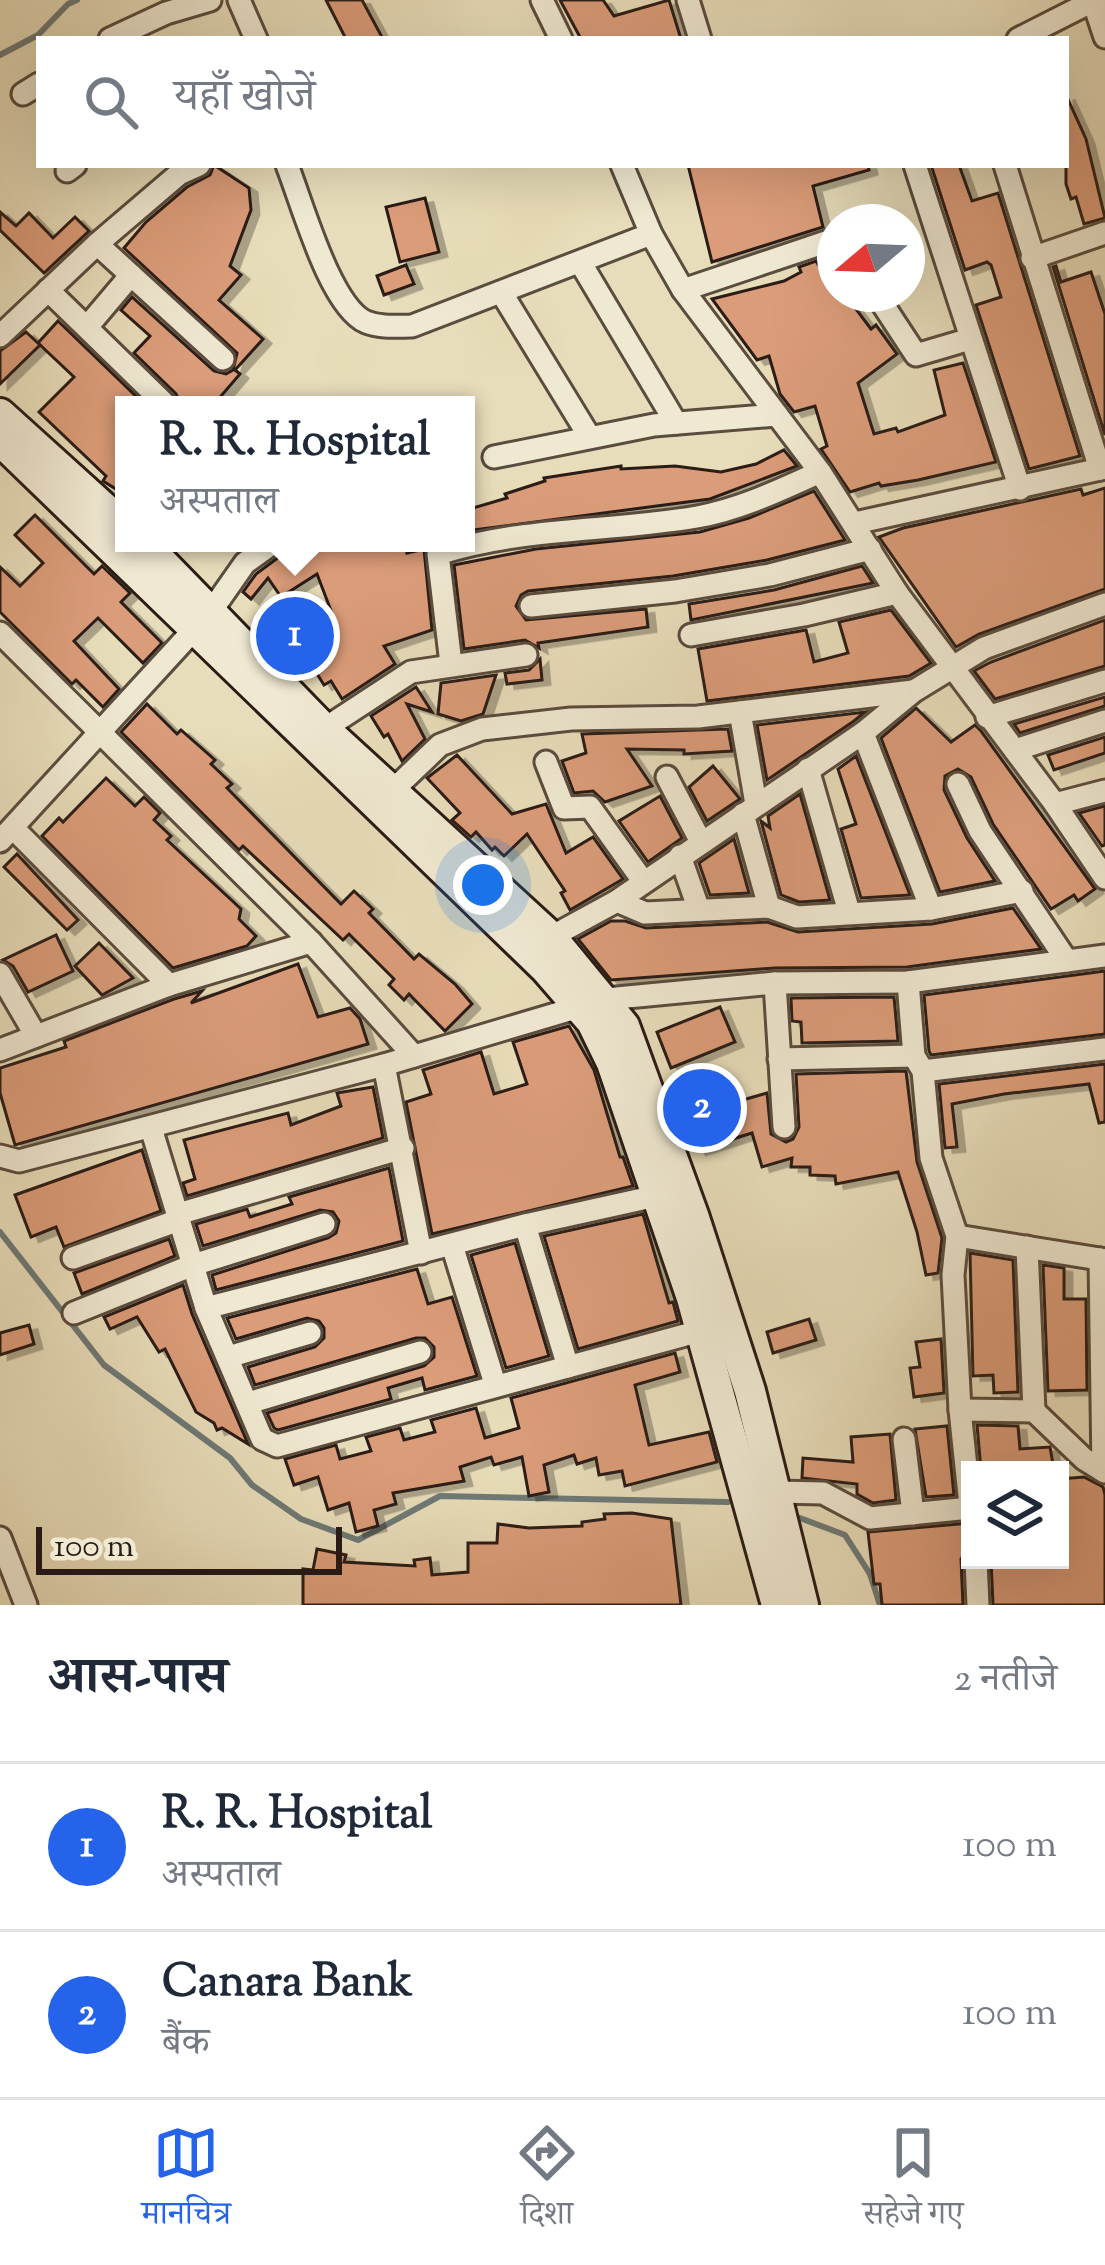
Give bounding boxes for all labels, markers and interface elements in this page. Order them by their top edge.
search box [36,36,1069,168]
text: यहाँ खोजें [174,67,315,132]
icon: search [78,69,144,135]
north arrow [817,204,925,312]
popup [115,396,475,552]
text: R. R. Hospital [160,411,430,476]
text: अस्पताल [160,476,279,532]
pin: 1 [256,591,334,681]
your location [453,855,513,915]
pin: 2 [663,1063,741,1153]
map controls [961,1461,1069,1569]
button: layers [961,1461,1069,1569]
scale bar [36,1521,342,1574]
text: 100 m [54,1524,134,1572]
text: आस-पास [48,1643,228,1716]
text: 2 नतीजे [954,1653,1057,1709]
text: R. R. Hospital [162,1784,433,1849]
text: 1 [80,1819,94,1875]
text: 100 m [962,1819,1057,1875]
text: अस्पताल [162,1849,281,1905]
text: Canara Bank [162,1952,413,2017]
text: 2 [78,1987,96,2043]
text: 100 m [962,1987,1057,2043]
text: बैंक [162,2017,210,2073]
tab: मानचित्र [141,2120,231,2245]
tab: दिशा [514,2120,580,2245]
tab: सहेजे गए [863,2120,964,2245]

